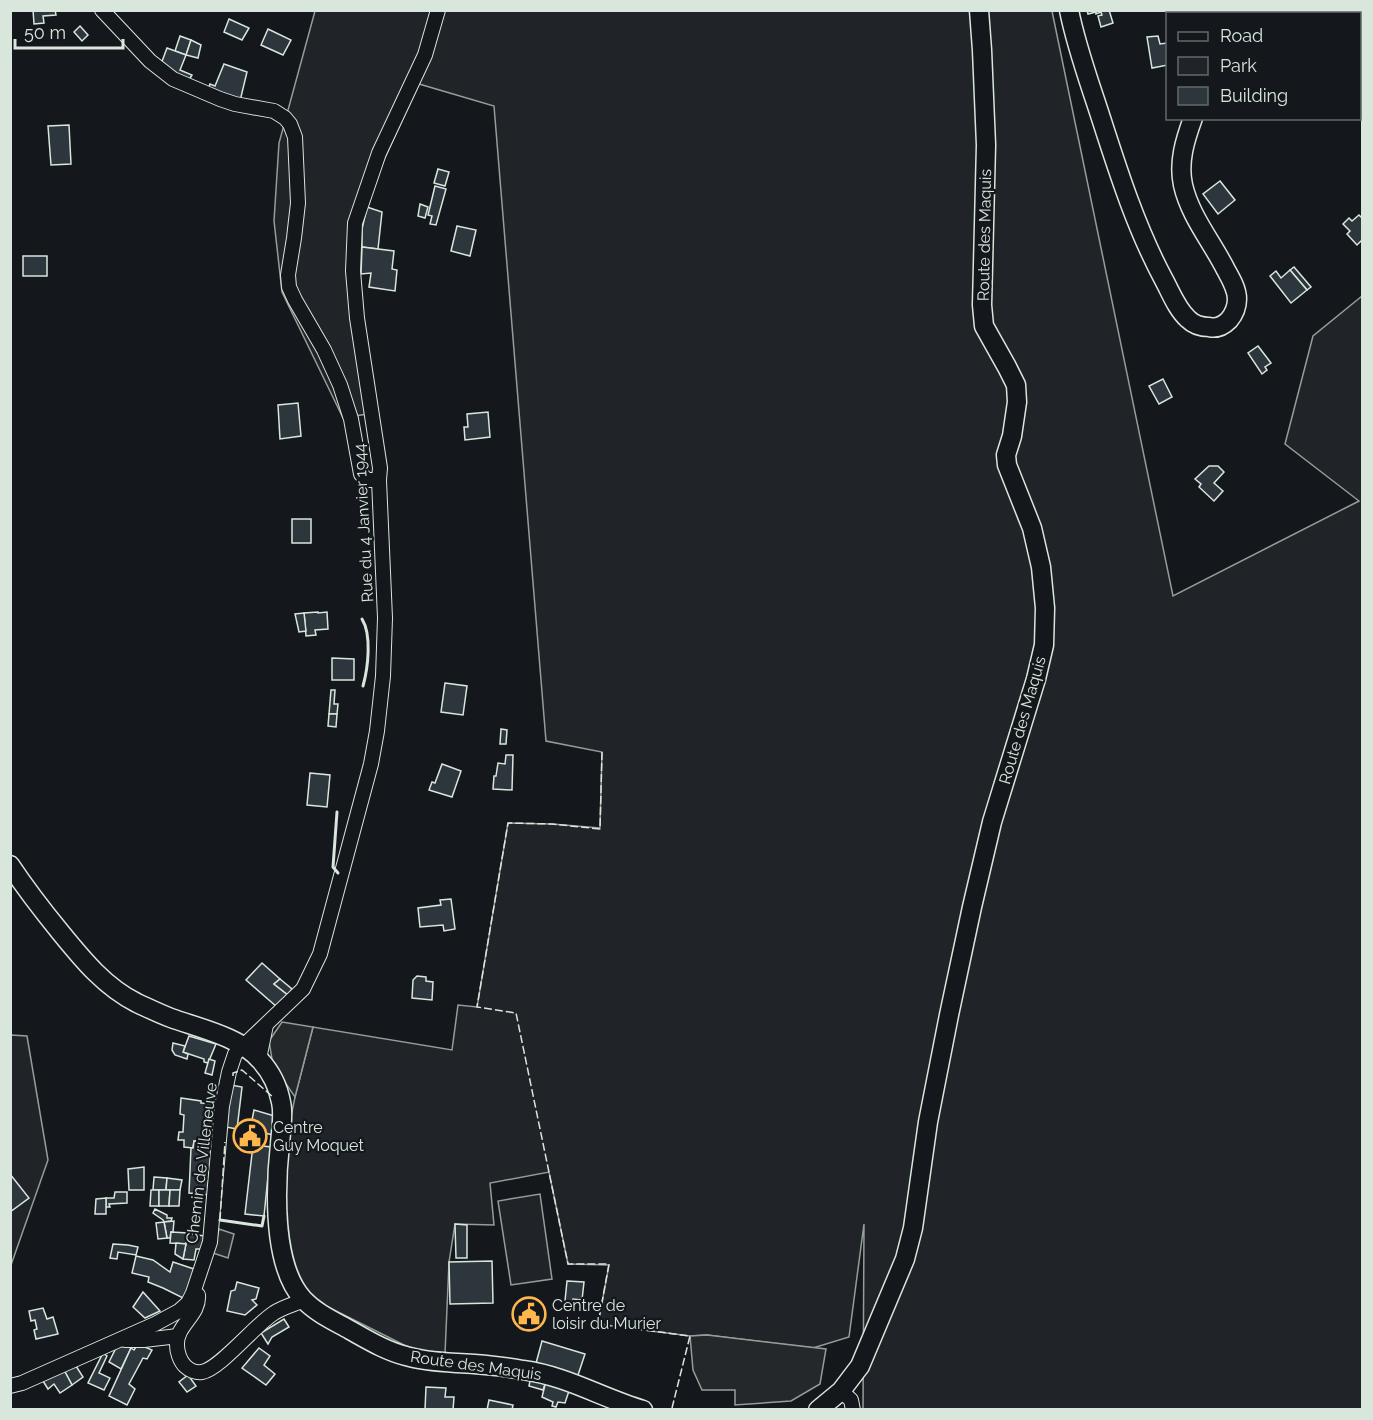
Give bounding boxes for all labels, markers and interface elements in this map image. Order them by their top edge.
scale bar [15,12,123,50]
legend [1166,12,1361,120]
text: 50 m [24,22,66,43]
text: Road [1220,25,1263,46]
text: Park [1220,55,1257,76]
text: Building [1220,85,1288,106]
street label: Route des Maquis [974,168,995,301]
street label: Rue du 4 Janvier 1944 [350,443,377,603]
street label: Route des Maquis [995,654,1050,786]
street label: Chemin de Villeneuve [182,1081,221,1245]
public building icon: Centre Guy Moquet [232,1118,268,1154]
place label: Centre Guy Moquet [273,1118,364,1155]
public building icon: Centre de loisir du Murier [511,1296,547,1332]
place label: Centre de loisir du Murier [552,1296,661,1333]
street label: Route des Maquis [409,1347,543,1384]

